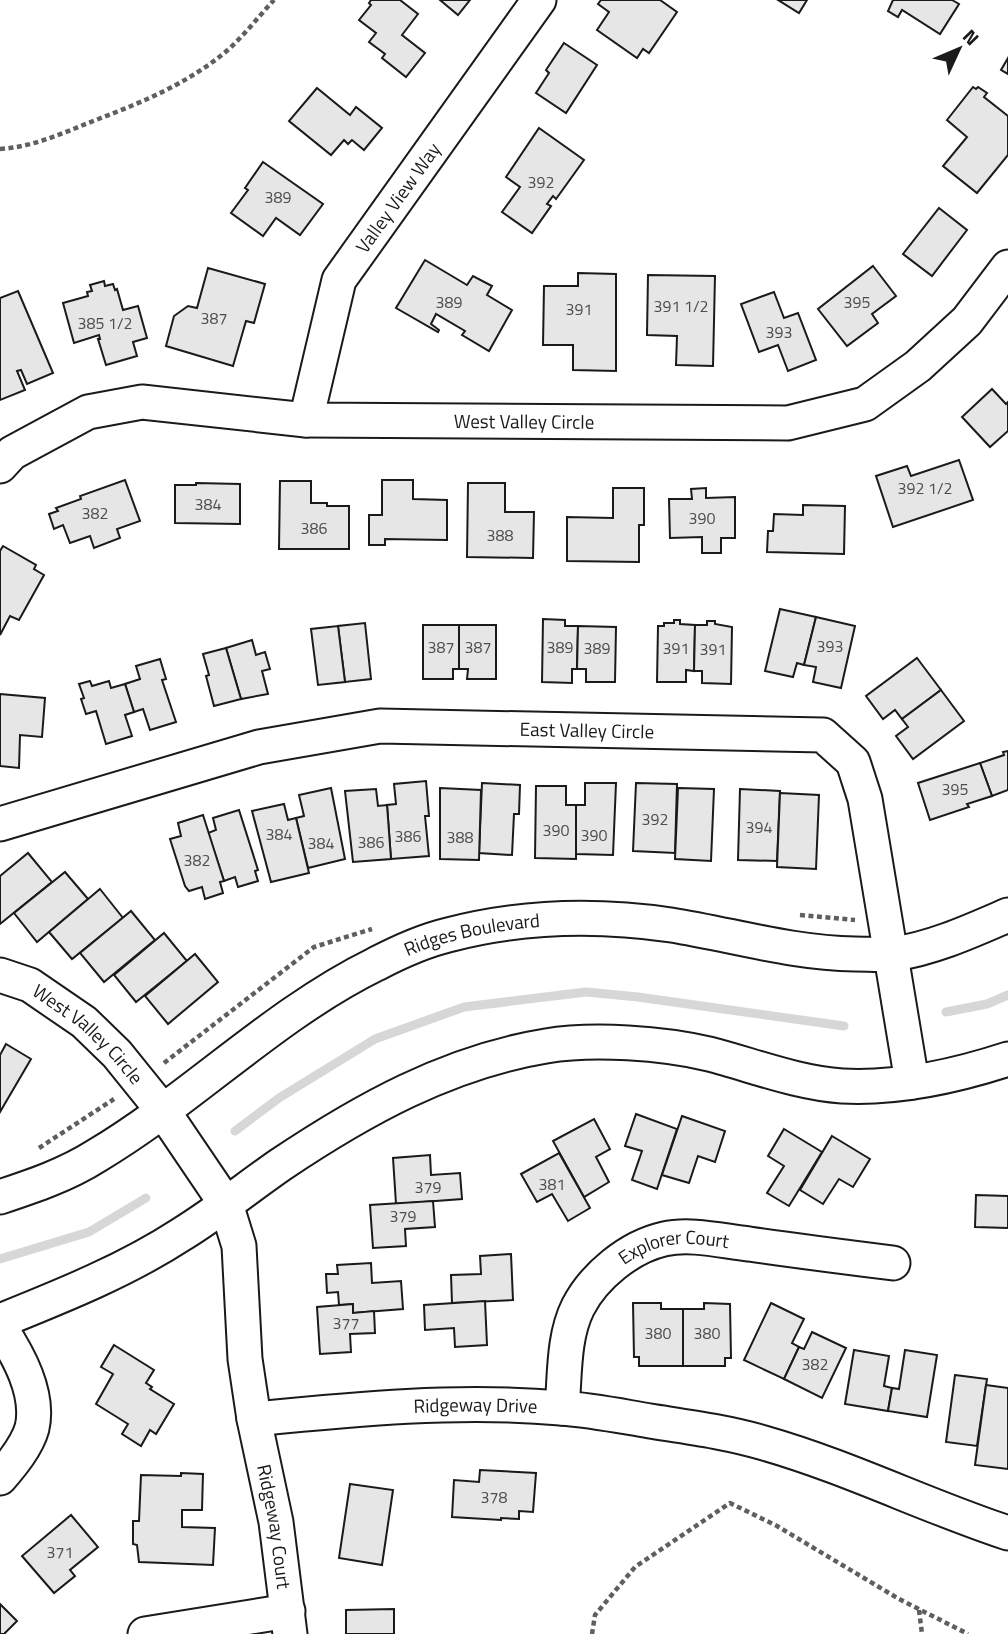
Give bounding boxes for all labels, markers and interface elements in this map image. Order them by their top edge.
north arrow [924,14,994,84]
text: N [957,22,987,52]
street label: Valley View Way [348,136,447,259]
house number: 392 [528,170,554,194]
house number: 389 [265,185,291,209]
house number: 389 [436,290,462,314]
house number: 395 [844,290,870,314]
house number: 391 1/2 [654,294,708,318]
house number: 391 [566,297,592,321]
house number: 387 [201,306,227,330]
house number: 385 1/2 [78,311,132,335]
house number: 393 [766,320,792,344]
street label: West Valley Circle [454,406,594,436]
house number: 392 1/2 [898,476,952,500]
house number: 384 [195,492,221,516]
house number: 382 [82,501,108,525]
house number: 390 [689,506,715,530]
house number: 386 [301,516,327,540]
house number: 388 [487,523,513,547]
house number: 393 [817,634,843,658]
house number: 387 [428,635,454,659]
house number: 387 [465,635,491,659]
house number: 389 [547,635,573,659]
house number: 389 [584,636,610,660]
house number: 391 [663,636,689,660]
house number: 391 [700,637,726,661]
street label: East Valley Circle [519,714,655,746]
house number: 395 [942,777,968,801]
house number: 392 [642,807,668,831]
house number: 394 [746,815,772,839]
house number: 390 [543,818,569,842]
house number: 384 [266,822,292,846]
house number: 390 [581,823,607,847]
house number: 386 [395,824,421,848]
house number: 388 [447,825,473,849]
house number: 386 [358,830,384,854]
house number: 384 [308,831,334,855]
house number: 382 [184,848,210,872]
street label: Ridges Boulevard [399,905,541,963]
street label: West Valley Circle [27,976,151,1090]
house number: 381 [539,1172,565,1196]
house number: 379 [415,1175,441,1199]
house number: 379 [390,1204,416,1228]
street label: Explorer Court [612,1222,731,1271]
house number: 377 [333,1311,359,1335]
house number: 380 [645,1321,671,1345]
house number: 380 [694,1321,720,1345]
house number: 382 [802,1352,828,1376]
street label: Ridgeway Drive [413,1389,538,1420]
street label: Ridgeway Court [250,1461,299,1591]
house number: 378 [481,1485,507,1509]
house number: 371 [47,1540,73,1564]

